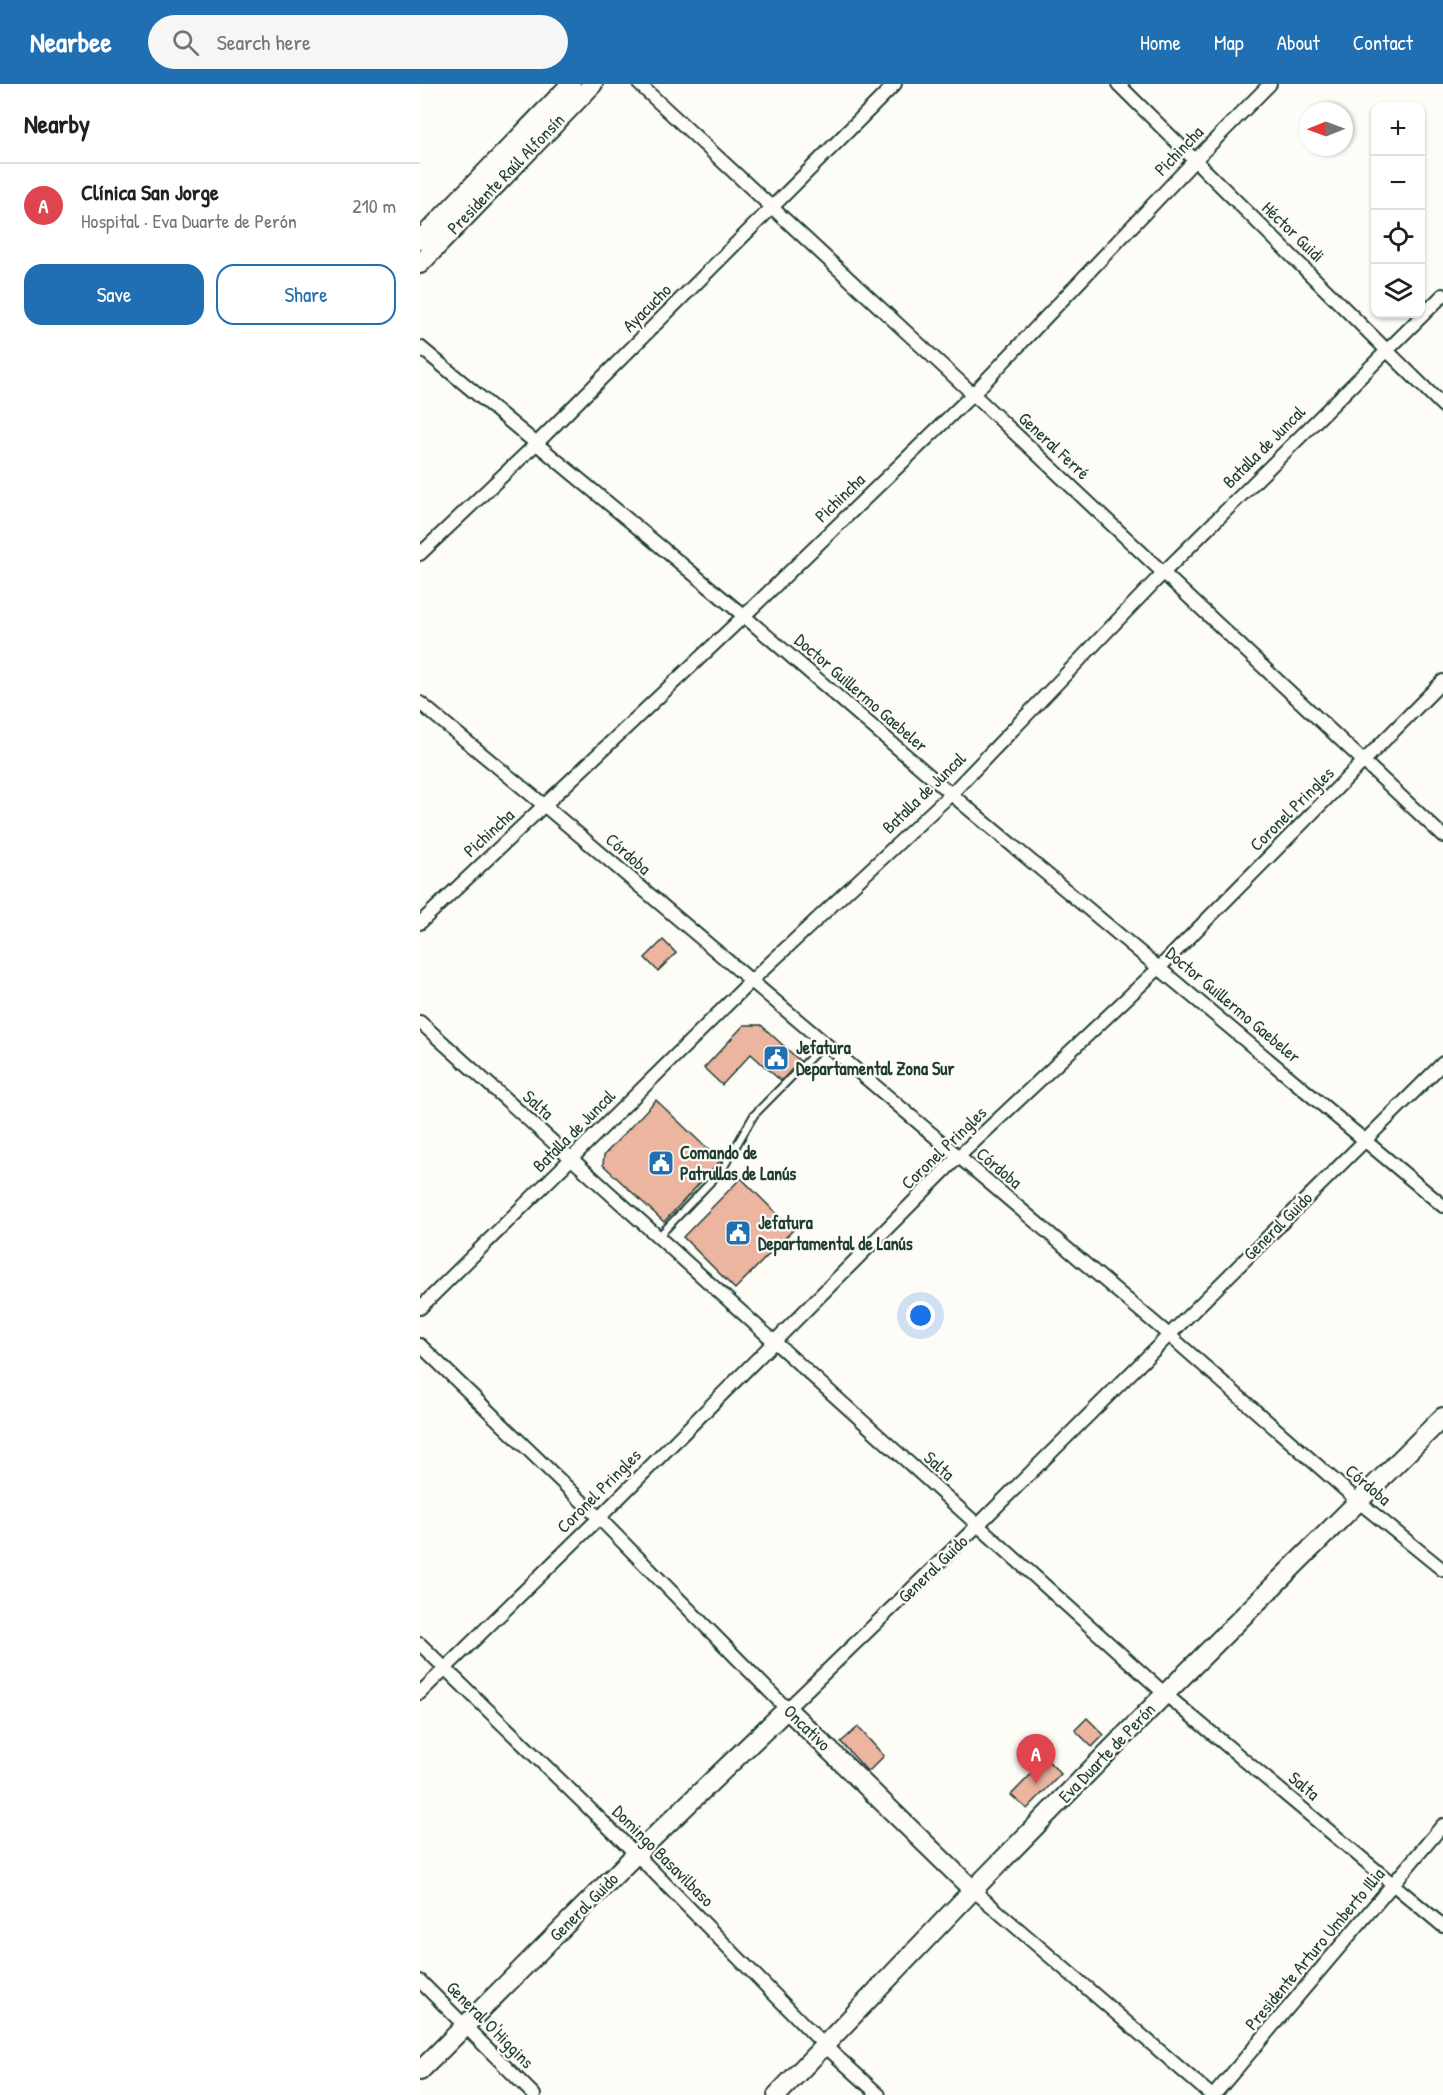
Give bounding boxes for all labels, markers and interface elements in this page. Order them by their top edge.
search box [148,15,568,69]
text: Nearbee [30,23,112,61]
icon: search [169,26,202,59]
text: Search here [217,27,311,57]
text: Home [1140,28,1181,57]
text: Map [1214,28,1244,57]
text: About [1277,28,1320,57]
text: Contact [1353,28,1413,57]
north arrow [1299,102,1353,156]
map controls [1371,102,1425,318]
button: + [1371,102,1425,156]
text: Nearby [24,106,90,141]
street label: Presidente Raúl Alfonsín [441,108,570,240]
street label: Pichincha [1148,120,1209,181]
button: − [1371,156,1425,210]
text: Clínica San Jorge [81,177,219,207]
text: A [39,192,48,219]
text: 210 m [352,192,396,219]
street label: Héctor Guidi [1257,196,1330,268]
text: Hospital · Eva Duarte de Perón [81,207,297,234]
button: locate [1371,210,1425,264]
button: Save [24,264,204,325]
button: Share [216,264,396,325]
button: layers [1371,264,1425,318]
street label: Ayacucho [617,278,676,337]
street label: Batalla de Juncal [1217,400,1311,494]
street label: General Ferré [1013,406,1095,485]
street label: Pichincha [809,467,870,528]
street label: Doctor Guillermo Gaebeler [789,628,933,758]
street label: Batalla de Juncal [876,746,971,839]
street label: Coronel Pringles [1244,761,1339,856]
street label: Pichincha [458,803,519,863]
street label: Córdoba [600,827,656,880]
street label: Doctor Guillermo Gaebeler [1161,941,1306,1069]
place label: Jefatura Departamental Zona Sur [796,1035,955,1082]
public building icon: Jefatura Departamental Zona Sur [761,1043,791,1073]
street label: Salta [518,1084,559,1125]
street label: Batalla de Juncal [527,1084,621,1178]
street label: Coronel Pringles [895,1100,992,1195]
place label: Comando de Patrullas de Lanús [680,1140,796,1186]
street label: Córdoba [971,1141,1028,1194]
public building icon: Comando de Patrullas de Lanús [646,1148,676,1178]
street label: General Guido [1238,1186,1318,1266]
place label: Jefatura Departamental de Lanús [758,1210,913,1257]
public building icon: Jefatura Departamental de Lanús [723,1218,753,1248]
your location [906,1301,935,1330]
street label: Coronel Pringles [551,1443,646,1538]
street label: Salta [919,1445,960,1486]
street label: Córdoba [1340,1458,1397,1511]
street label: General Guido [892,1529,973,1608]
street label: Eva Duarte de Perón [1052,1697,1161,1808]
street label: Oncativo [778,1699,836,1756]
pin: A [1016,1734,1056,1784]
street label: Salta [1284,1765,1325,1806]
street label: Domingo Basavilbaso [607,1799,720,1912]
street label: Presidente Arturo Umberto Illia [1239,1862,1390,2035]
street label: General Guido [544,1867,624,1947]
street label: General O'Higgins [441,1975,540,2074]

